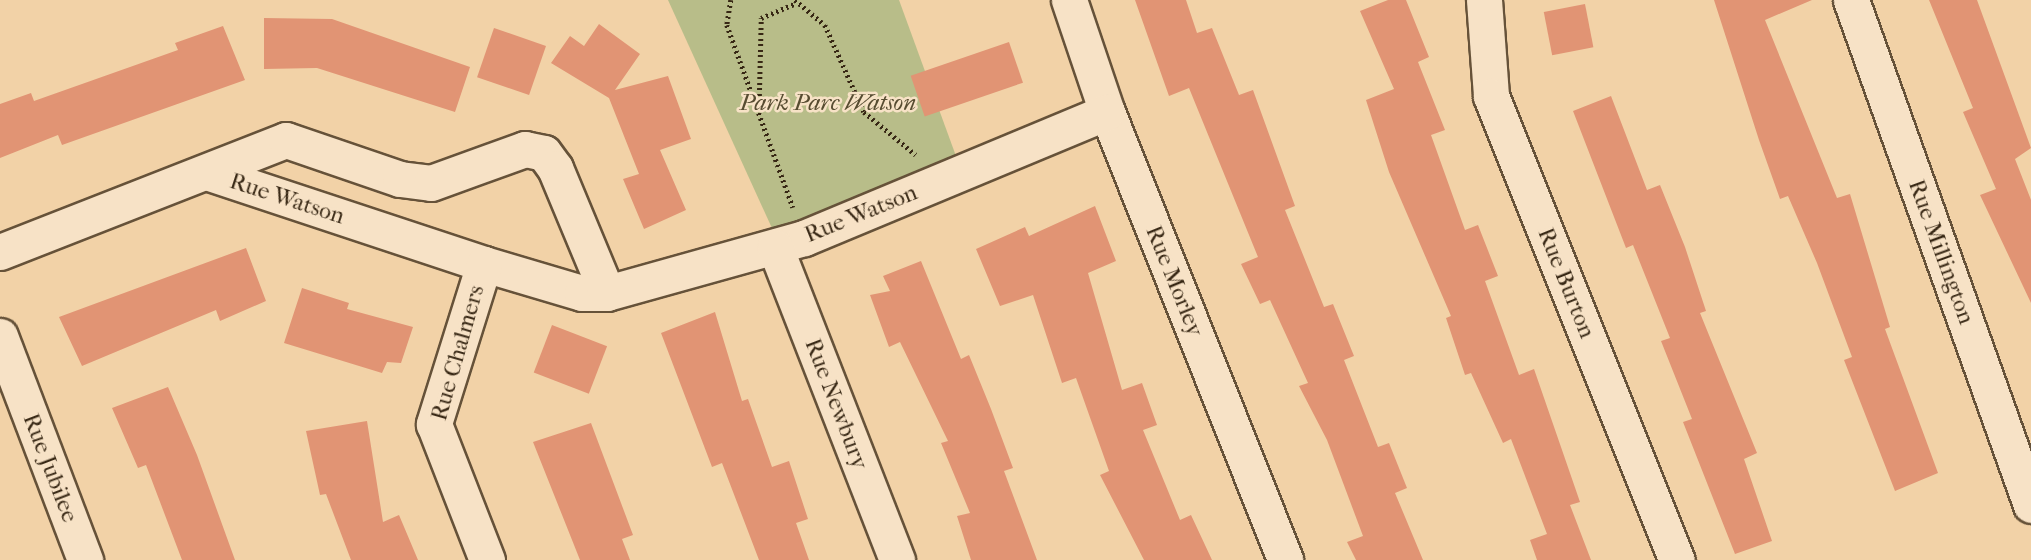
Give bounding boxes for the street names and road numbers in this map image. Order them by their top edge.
street label: Rue Watson [226,168,348,230]
street label: Rue Millington [1902,176,1980,328]
street label: Rue Watson [801,179,921,249]
street label: Rue Morley [1139,222,1209,340]
street label: Rue Burton [1531,224,1601,342]
street label: Rue Chalmers [425,282,491,424]
street label: Rue Newbury [798,335,874,473]
street label: Rue Jubilee [17,410,83,526]

